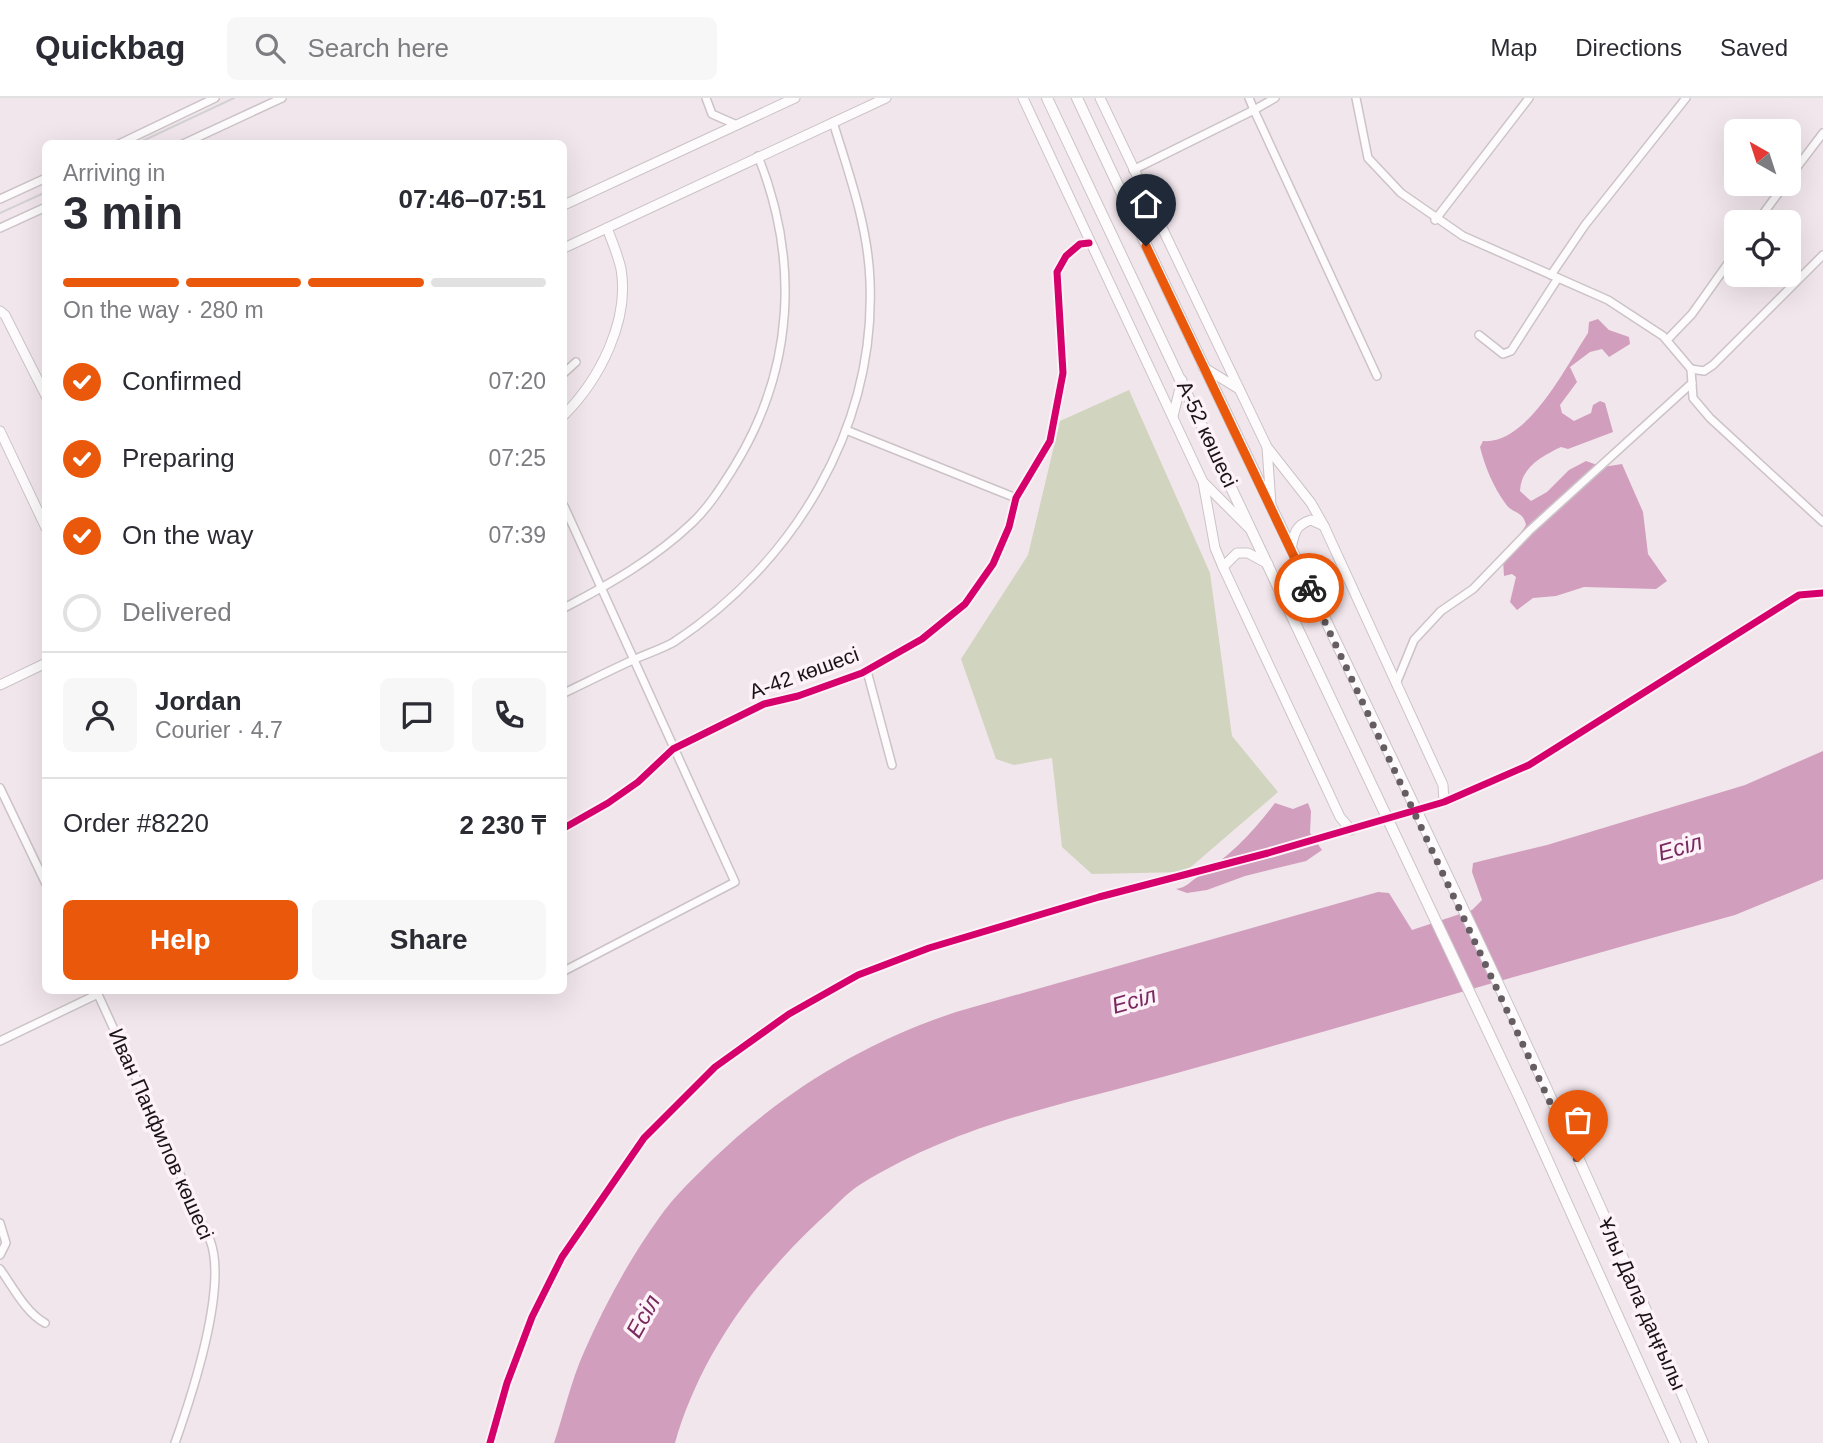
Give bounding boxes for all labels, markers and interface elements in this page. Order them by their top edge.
search box [227,17,717,80]
text: Quickbag [35,29,185,66]
icon: search [251,29,289,67]
text: Search here [307,33,449,63]
text: Map [1491,34,1537,61]
text: Directions [1575,34,1682,61]
text: Saved [1720,34,1788,61]
north arrow [1724,119,1801,196]
map controls [1724,119,1801,287]
text: Arriving in [63,160,165,186]
pin [1116,174,1176,246]
text: 07:46–07:51 [399,184,546,214]
icon: home [1127,185,1165,223]
text: 3 min [63,187,183,239]
button: locate [1724,210,1801,287]
text: On the way · 280 m [63,297,264,323]
icon: check [63,363,101,401]
text: Confirmed [122,366,242,396]
text: 07:20 [488,368,546,394]
street label: А-52 көшесі [1173,377,1242,491]
icon: check [63,440,101,478]
text: Preparing [122,443,235,473]
text: 07:25 [488,445,546,471]
icon: check [63,517,101,555]
text: On the way [122,520,254,550]
text: 07:39 [488,522,546,548]
courier [1274,553,1344,623]
icon: bike [1290,569,1328,607]
text: Delivered [122,597,232,627]
street label: А-42 көшесі [746,642,862,703]
button: person [63,678,137,752]
button: chat [380,678,454,752]
button: phone [472,678,546,752]
text: Jordan [155,686,242,716]
text: Courier · 4.7 [155,717,283,743]
text: Order #8220 [63,808,209,838]
text: 2 230 ₸ [460,810,546,840]
water label: Есіл [1655,828,1705,866]
button: Help [63,900,298,980]
button: Share [312,900,546,980]
water label: Есіл [1109,981,1159,1019]
street label: Иван Панфилов көшесі [105,1025,218,1243]
pin [1548,1090,1608,1162]
icon: bag [1559,1101,1597,1139]
street label: Ұлы Дала даңғылы [1594,1214,1691,1394]
water label: Есіл [621,1290,665,1342]

